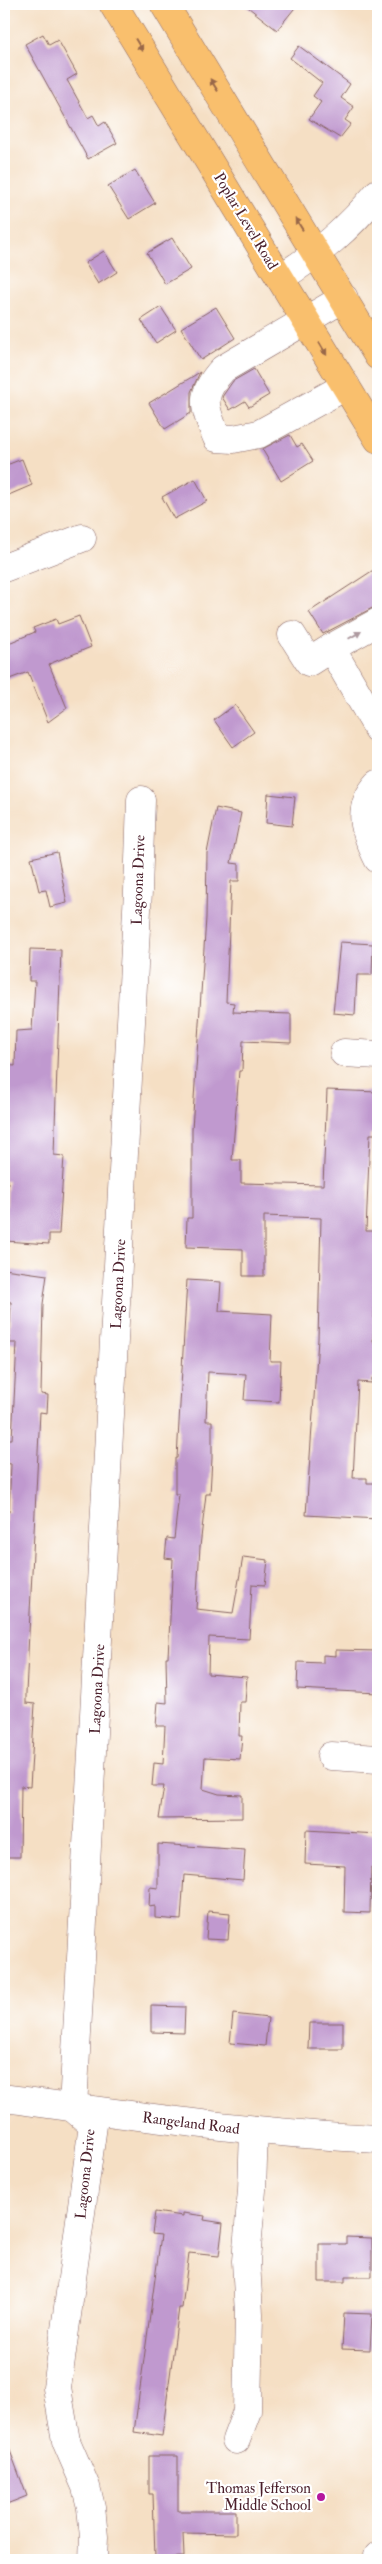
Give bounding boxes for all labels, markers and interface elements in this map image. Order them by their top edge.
one-way arrow [134,39,143,52]
one-way arrow [210,79,219,92]
street label: Poplar Level Road [208,169,282,274]
one-way arrow [295,217,304,230]
one-way arrow [319,342,328,355]
one-way arrow [347,631,362,639]
street label: Lagoona Drive [127,835,150,925]
street label: Lagoona Drive [107,1238,130,1330]
street label: Lagoona Drive [86,1643,109,1735]
street label: Rangeland Road [141,2108,241,2139]
street label: Lagoona Drive [71,2128,100,2220]
place label: Thomas Jefferson Middle School [206,2479,311,2515]
marker: Thomas Jefferson Middle School [315,2491,327,2503]

